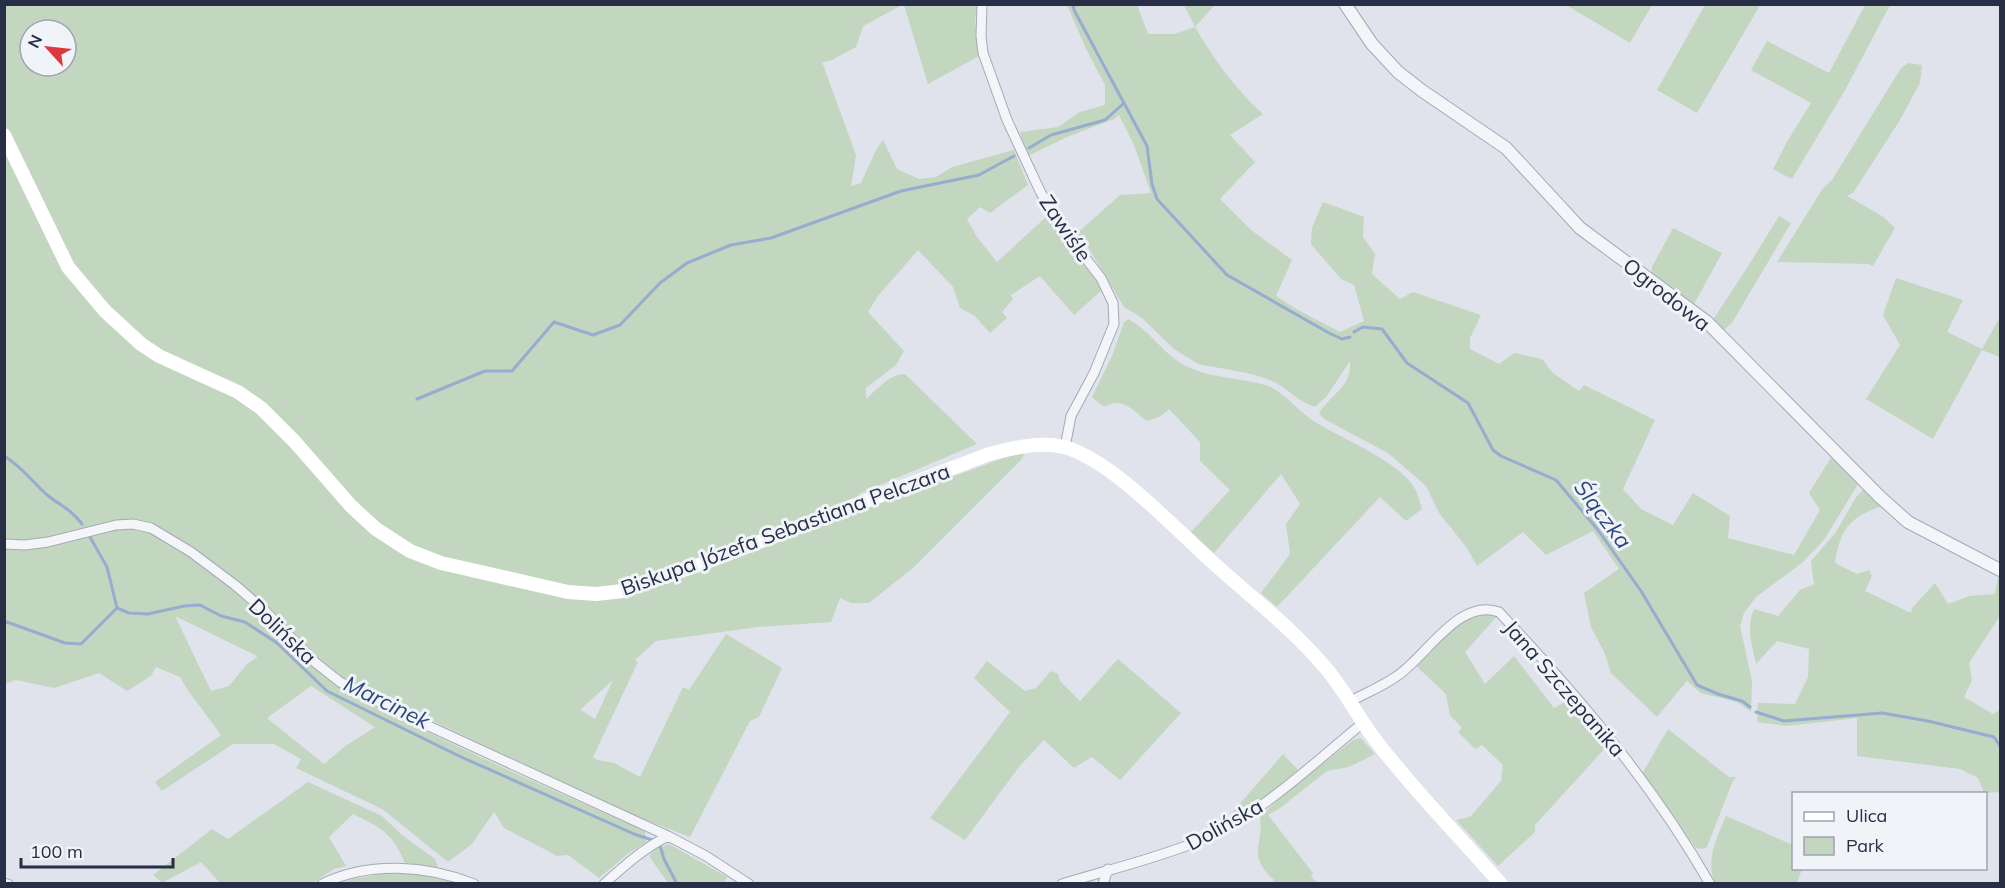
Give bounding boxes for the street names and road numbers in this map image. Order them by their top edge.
street label: Zawiśle [1034,190,1098,266]
street label: Ogrodowa [1618,252,1716,336]
street label: Biskupa Józefa Sebastiana Pelczara [617,457,953,601]
street label: Dolińska [244,593,322,669]
street label: Jana Szczepanika [1499,615,1631,761]
street label: Dolińska [1181,792,1267,856]

